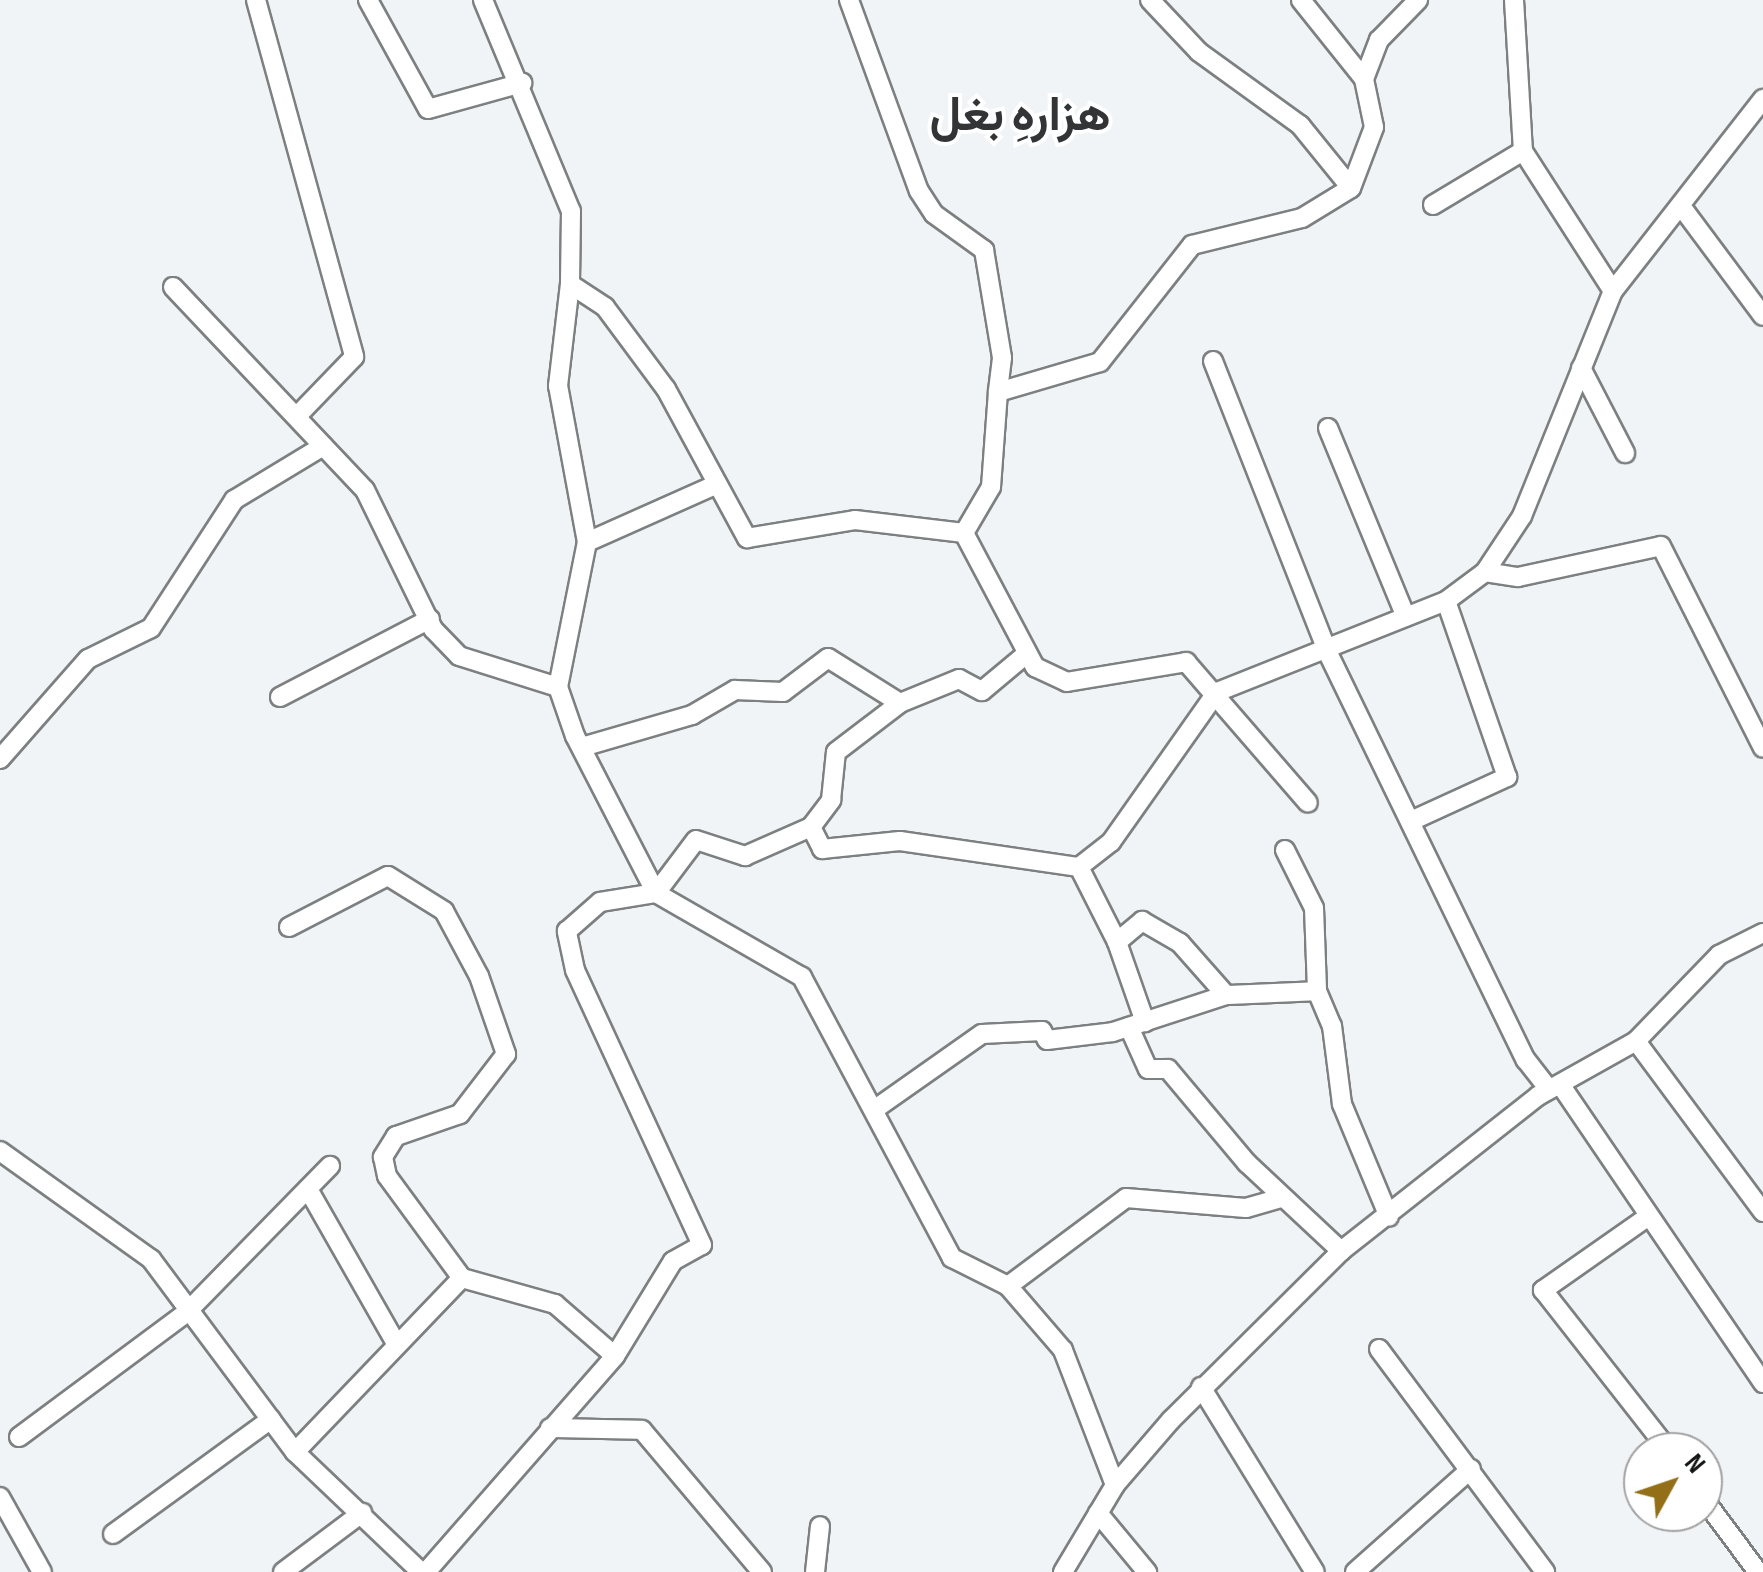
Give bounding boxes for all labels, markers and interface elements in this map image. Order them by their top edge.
district label: هزارهِ بغل [929,87,1111,145]
north arrow [1623,1432,1723,1532]
text: N [1677,1447,1712,1480]

